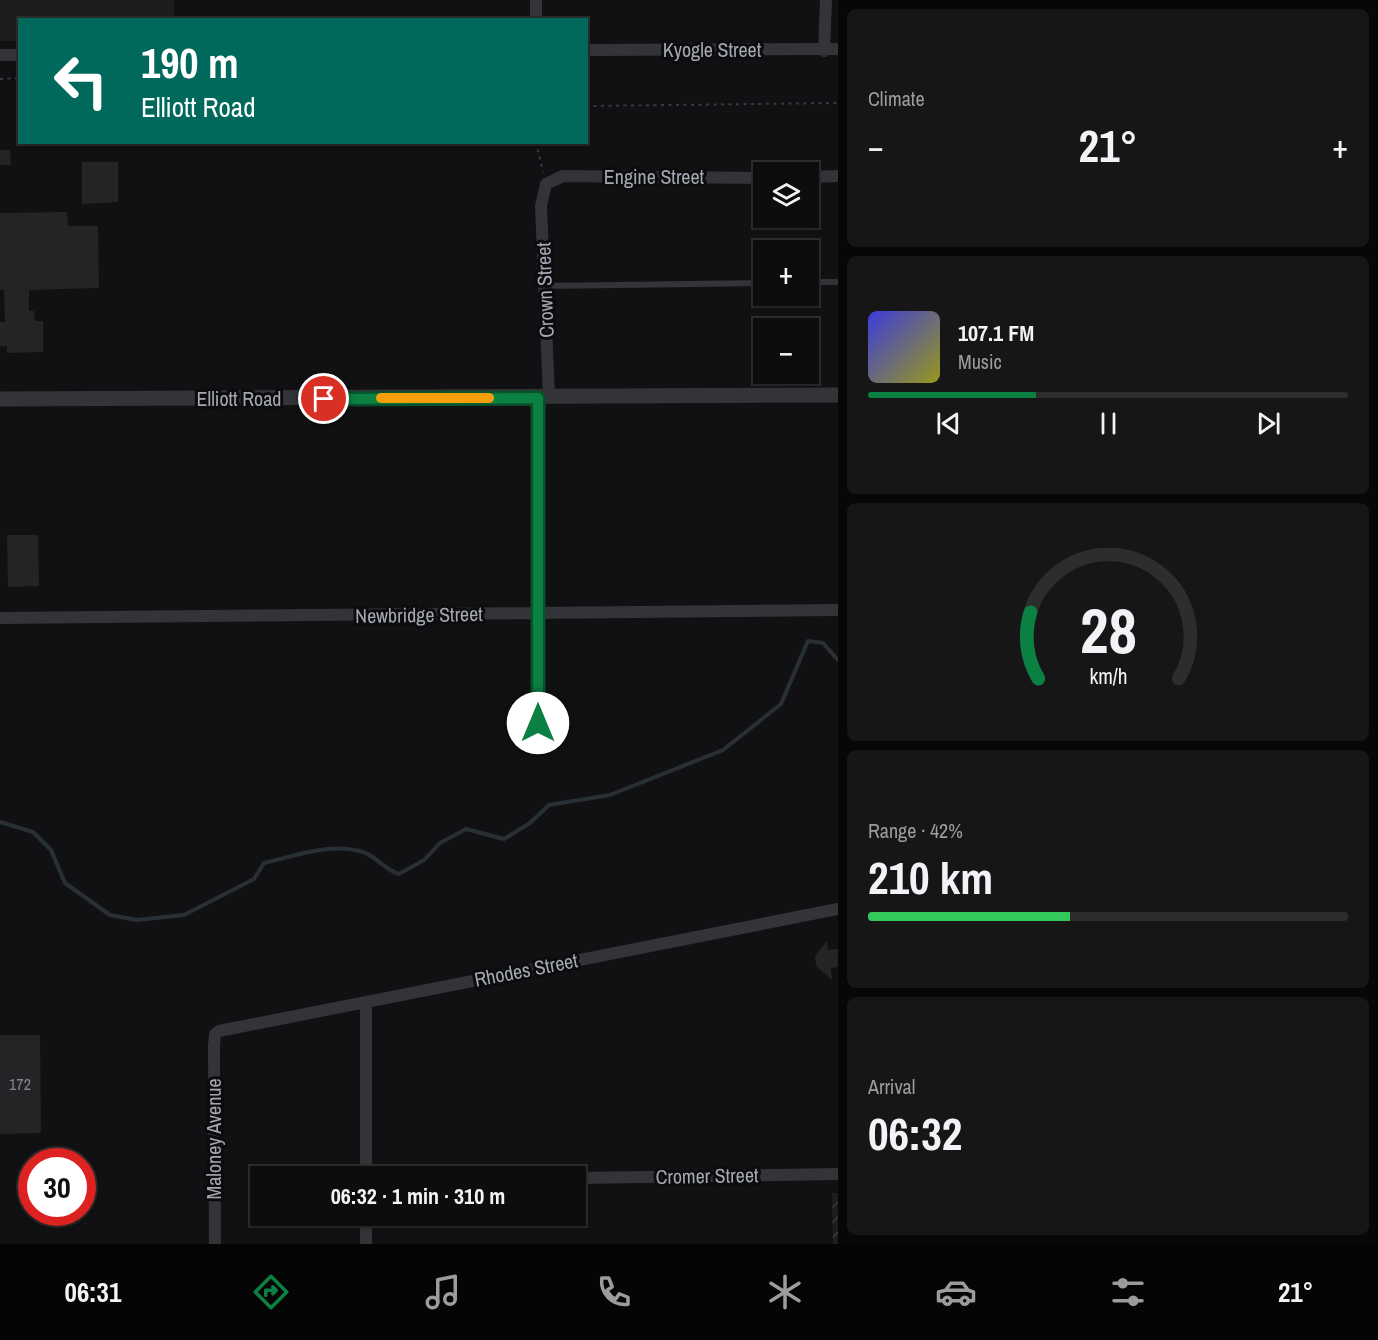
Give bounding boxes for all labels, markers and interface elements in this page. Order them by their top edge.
text: 190 m [141,35,239,91]
street label: Kyogle Street [663,36,762,63]
icon: left [42,42,120,120]
text: Climate [868,85,925,112]
text: Elliott Road [141,89,255,125]
text: 21° [1078,115,1138,176]
text: − [868,124,884,168]
text: + [1332,124,1348,168]
map controls [753,162,819,384]
button: layers [753,162,819,228]
street label: Engine Street [604,163,705,190]
button: + [753,240,819,306]
street label: Crown Street [529,241,560,338]
button: − [753,318,819,384]
text: 107.1 FM [958,318,1034,348]
text: Music [958,348,1002,375]
pin [298,373,349,424]
icon: arrive [307,382,340,415]
street label: Elliott Road [197,385,281,412]
icon: previous [932,407,965,440]
icon: pause [1092,407,1125,440]
icon: next [1252,407,1285,440]
text: 28 [1080,588,1136,672]
street label: Newbridge Street [355,600,483,629]
text: km/h [1089,662,1127,691]
position arrow [506,691,570,755]
text: Range · 42% [868,817,963,844]
text: 210 km [868,847,993,908]
street label: Rhodes Street [472,946,580,993]
house number: 172 [9,1073,31,1095]
text: Arrival [868,1073,915,1100]
street label: Maloney Avenue [200,1079,227,1199]
text: 06:32 [868,1103,962,1164]
speed limit sign: 30 [18,1148,96,1226]
street label: Cromer Street [655,1161,759,1190]
text: 06:32 · 1 min · 310 m [331,1181,505,1211]
icon: directions [250,1271,292,1313]
icon: music [422,1271,464,1313]
icon: phone [593,1271,635,1313]
icon: climate [764,1271,806,1313]
icon: car [935,1271,977,1313]
icon: filters [1107,1271,1149,1313]
text: 06:31 [65,1274,121,1310]
text: 21° [1278,1274,1313,1310]

